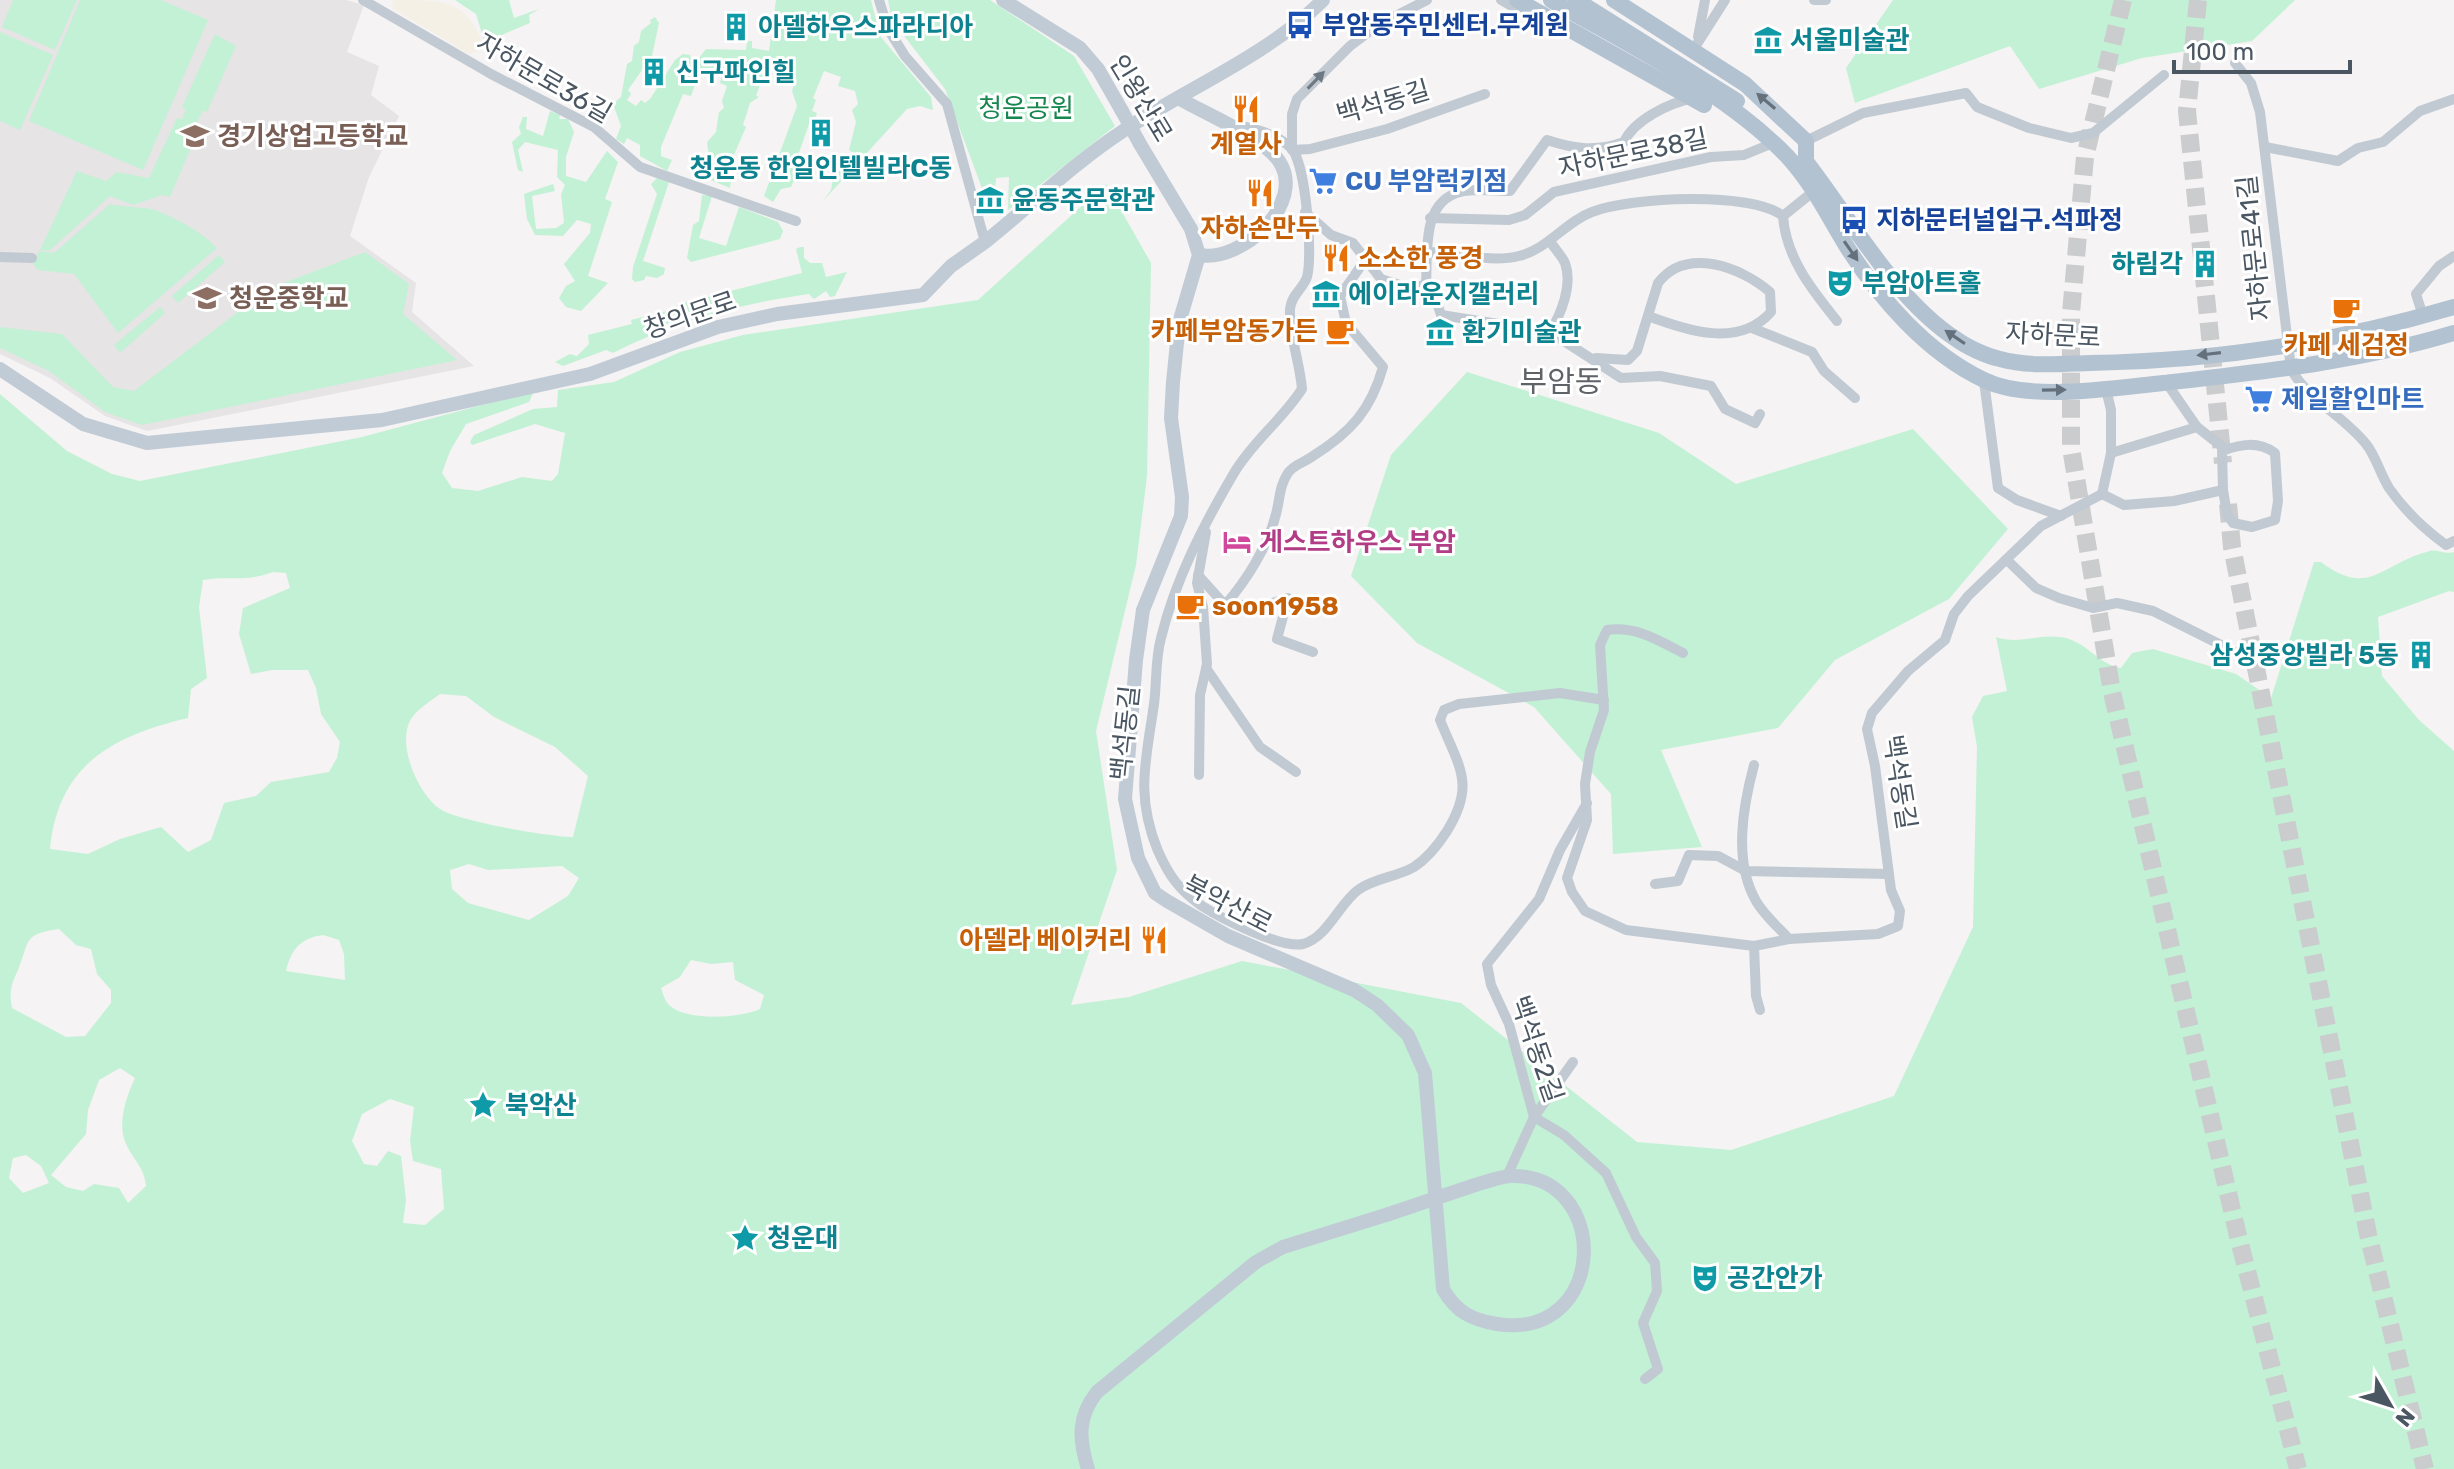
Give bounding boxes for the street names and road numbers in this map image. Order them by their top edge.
street label: 자하문로36길 [471,27,617,130]
street label: 인왕산로 [1103,49,1178,147]
street label: 백석동길 [1333,74,1433,131]
street label: 자하문로38길 [1556,123,1711,184]
street label: 자하문로41길 [2231,174,2278,322]
street label: 창의문로 [640,285,740,346]
street label: 자하문로 [2004,318,2102,353]
street label: 백석동길 [1105,684,1146,782]
street label: 백석동길 [1877,732,1922,832]
street label: 북악산로 [1178,869,1277,940]
street label: 백석동2길 [1504,992,1569,1107]

